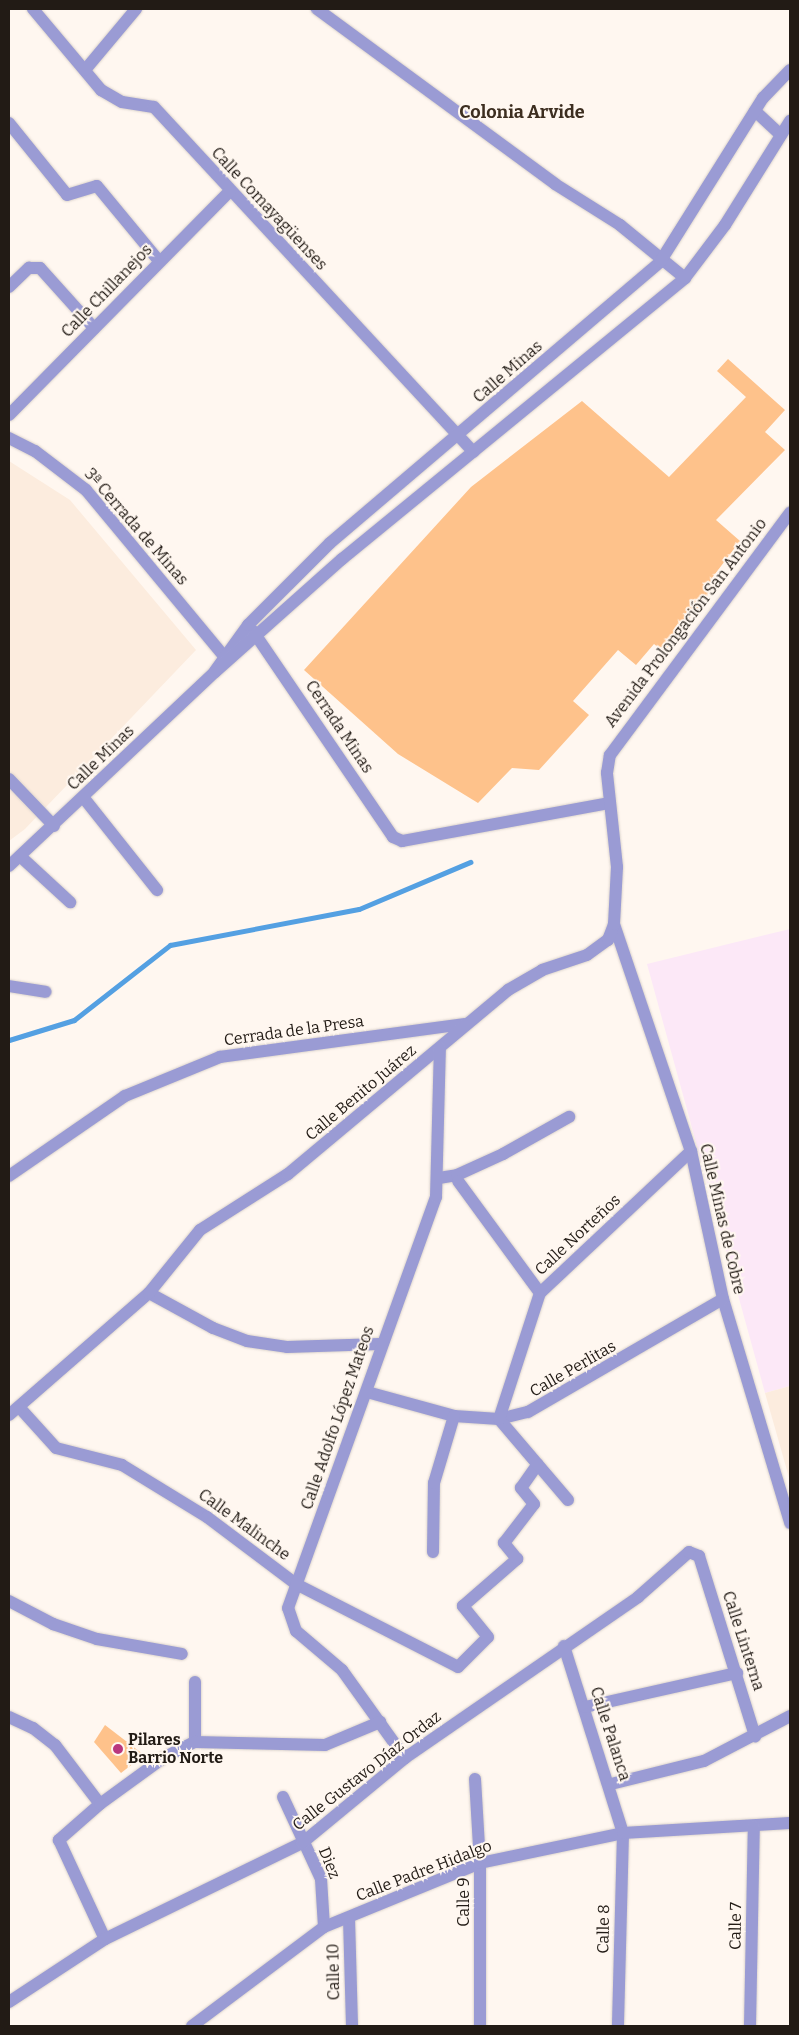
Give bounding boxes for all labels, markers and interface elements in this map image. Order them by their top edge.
district label: Colonia Arvide [459,101,585,123]
street label: Calle Comayagüenses [207,143,331,275]
street label: Calle Chillanejos [58,240,156,342]
street label: Calle Minas [469,337,547,407]
street label: 3ª Cerrada de Minas [80,465,192,589]
street label: Avenida Prolongación San Antonio [601,515,771,731]
street label: Cerrada Minas [301,677,377,777]
street label: Calle Minas [64,721,138,795]
street label: Cerrada de la Presa [223,1012,365,1050]
street label: Calle Benito Juárez [302,1041,420,1145]
street label: Calle Minas de Cobre [695,1142,749,1296]
street label: Calle Norteños [531,1191,625,1279]
street label: Calle Adolfo López Mateos [298,1324,378,1512]
street label: Calle Perlitas [527,1337,619,1401]
street label: Calle Malinche [194,1485,294,1565]
street label: Calle Linterna [718,1589,768,1693]
street label: Calle Palanca [586,1685,634,1783]
street label: Calle Gustavo Díaz Ordaz [289,1707,445,1835]
place label: Pilares Barrio Norte [128,1730,223,1768]
marker: Pilares Barrio Norte [112,1743,124,1755]
street label: Calle Padre Hidalgo [353,1836,495,1906]
street label: Diez [314,1844,344,1882]
street label: Calle 9 [454,1877,474,1927]
street label: Calle 7 [726,1902,746,1950]
street label: Calle 8 [594,1904,614,1954]
street label: Calle 10 [324,1944,344,2000]

